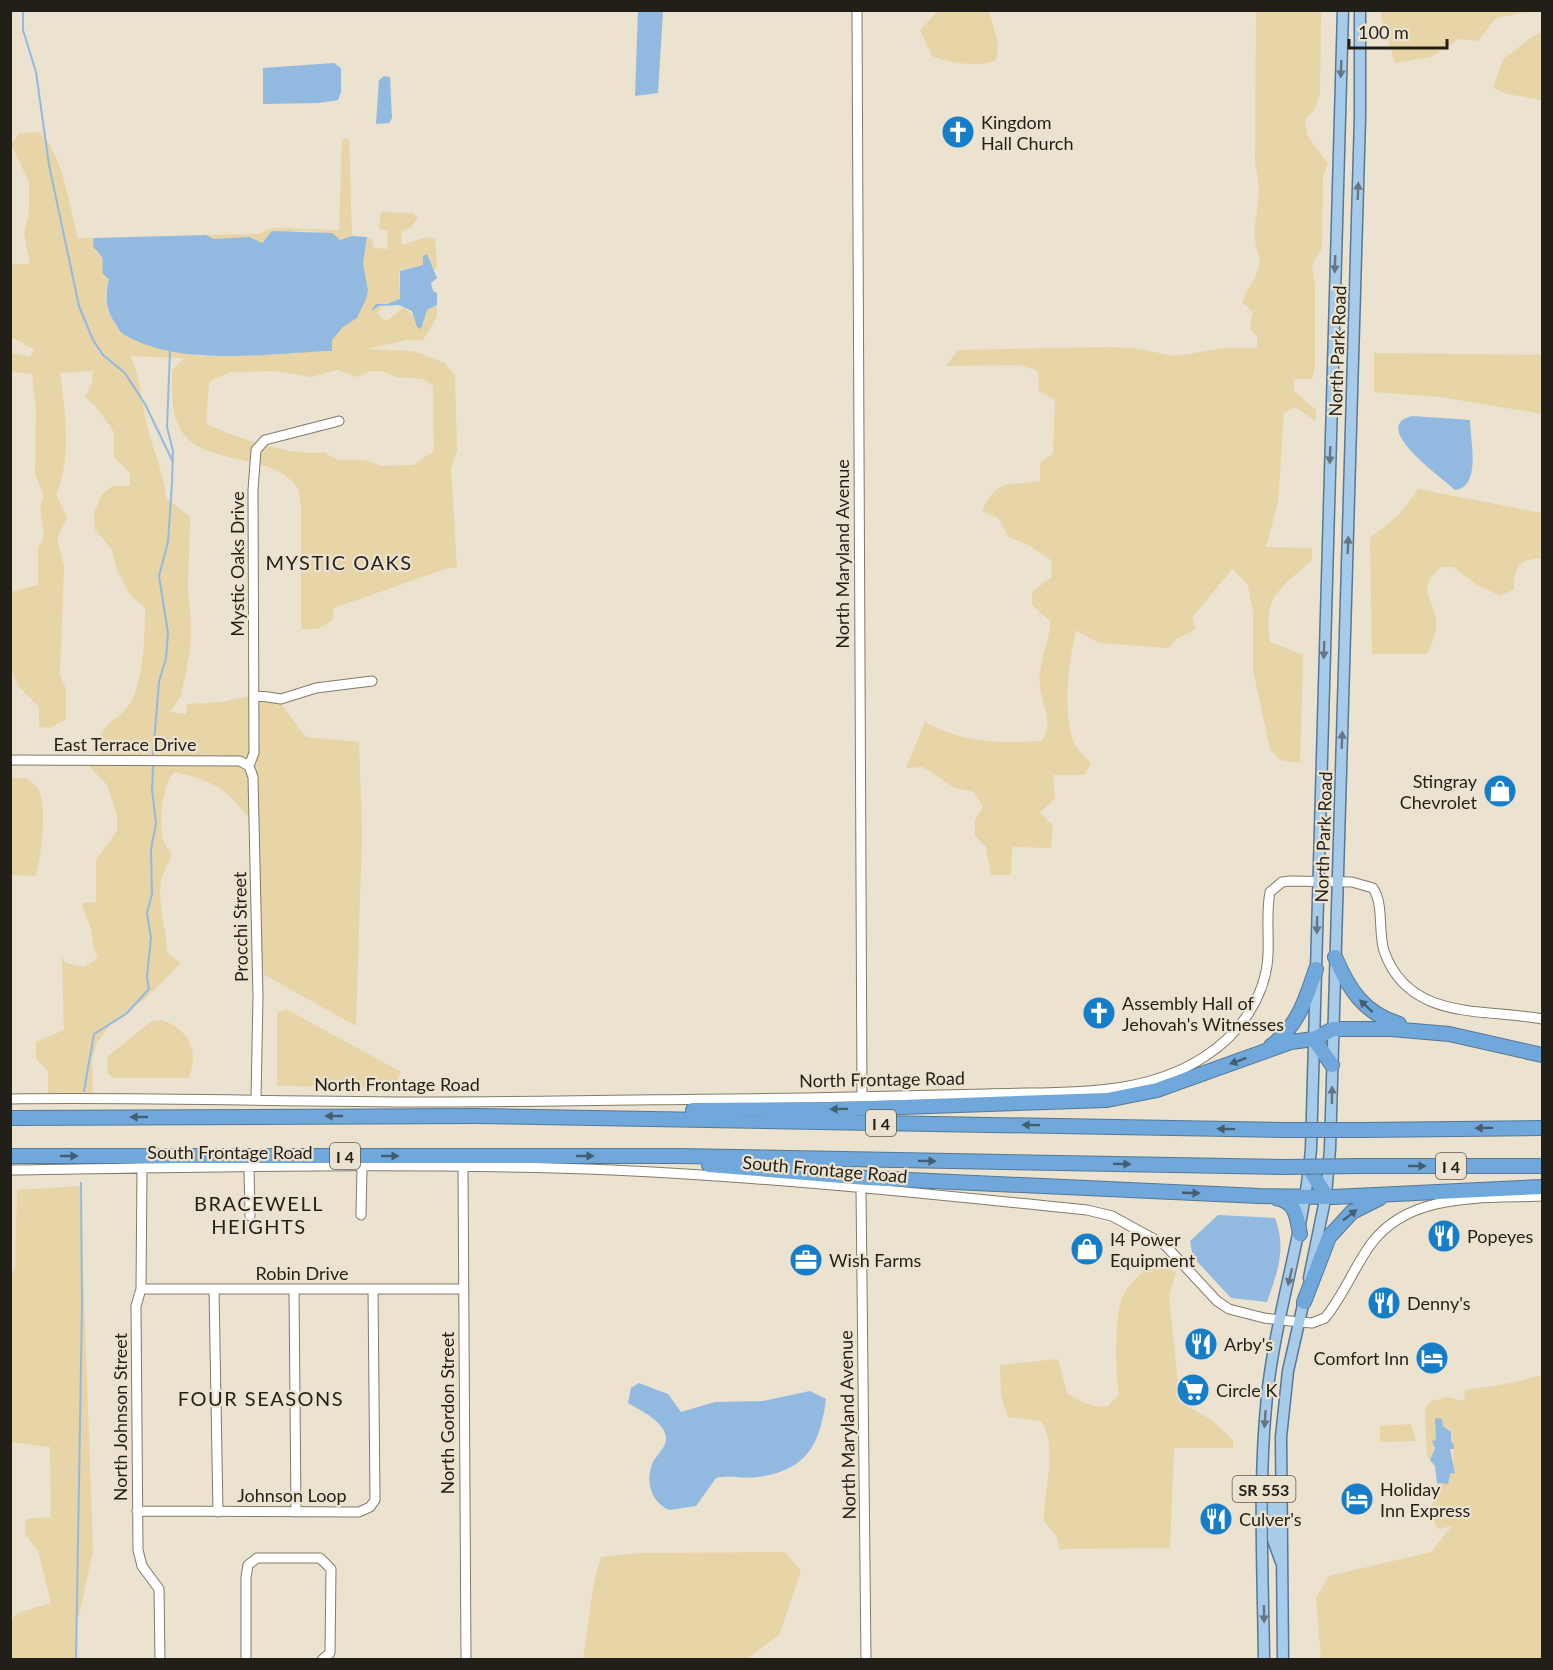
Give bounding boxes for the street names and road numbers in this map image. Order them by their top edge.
street label: North Park Road [1324,285,1350,417]
street label: North Maryland Avenue [831,459,853,649]
street label: Mystic Oaks Drive [226,491,248,637]
street label: East Terrace Drive [54,733,196,755]
street label: North Park Road [1310,771,1336,903]
street label: Procchi Street [228,871,252,982]
street label: North Frontage Road [799,1067,965,1091]
street label: North Frontage Road [314,1073,480,1095]
road number: I 4 [866,1110,896,1136]
street label: South Frontage Road [147,1141,313,1163]
road number: I 4 [330,1143,360,1169]
street label: South Frontage Road [742,1151,908,1187]
road number: I 4 [1436,1153,1466,1179]
street label: Robin Drive [256,1262,348,1284]
street label: North Maryland Avenue [834,1330,860,1520]
street label: North Gordon Street [436,1331,458,1495]
street label: North Johnson Street [109,1332,131,1501]
road number: SR 553 [1232,1476,1296,1502]
street label: Johnson Loop [237,1484,347,1506]

